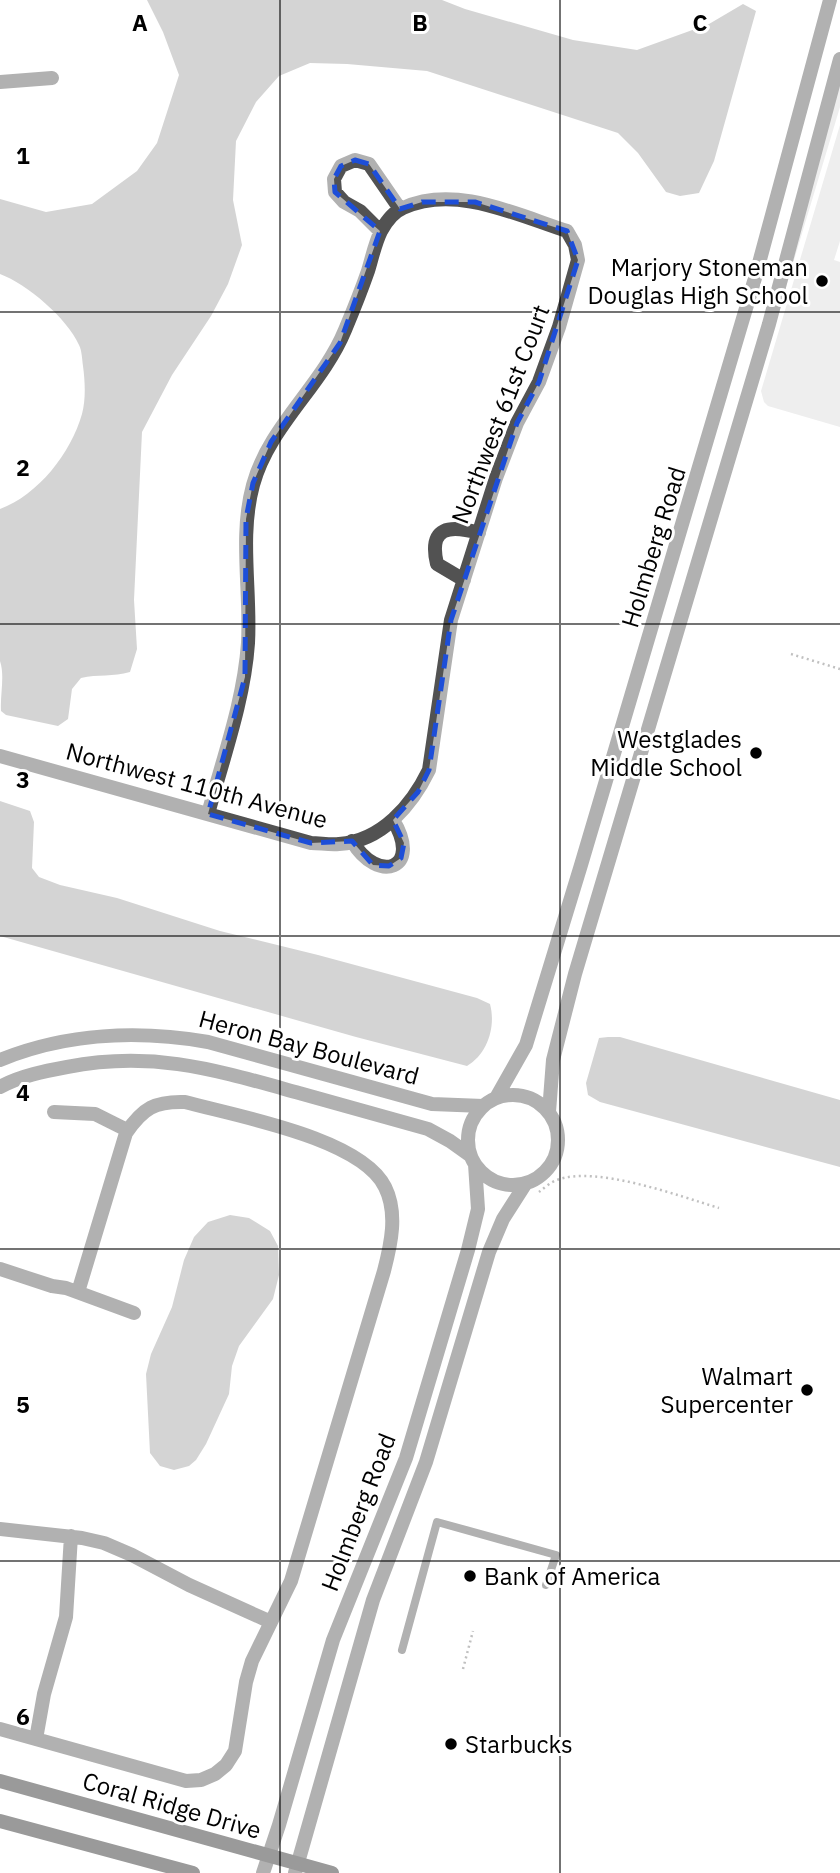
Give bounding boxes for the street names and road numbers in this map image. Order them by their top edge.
street label: Northwest 61st Court [443,300,557,528]
street label: Holmberg Road [613,463,693,631]
street label: Northwest 110th Avenue [63,735,331,835]
street label: Heron Bay Boulevard [195,1002,423,1092]
street label: Holmberg Road [313,1428,403,1596]
street label: Coral Ridge Drive [79,1764,265,1846]

